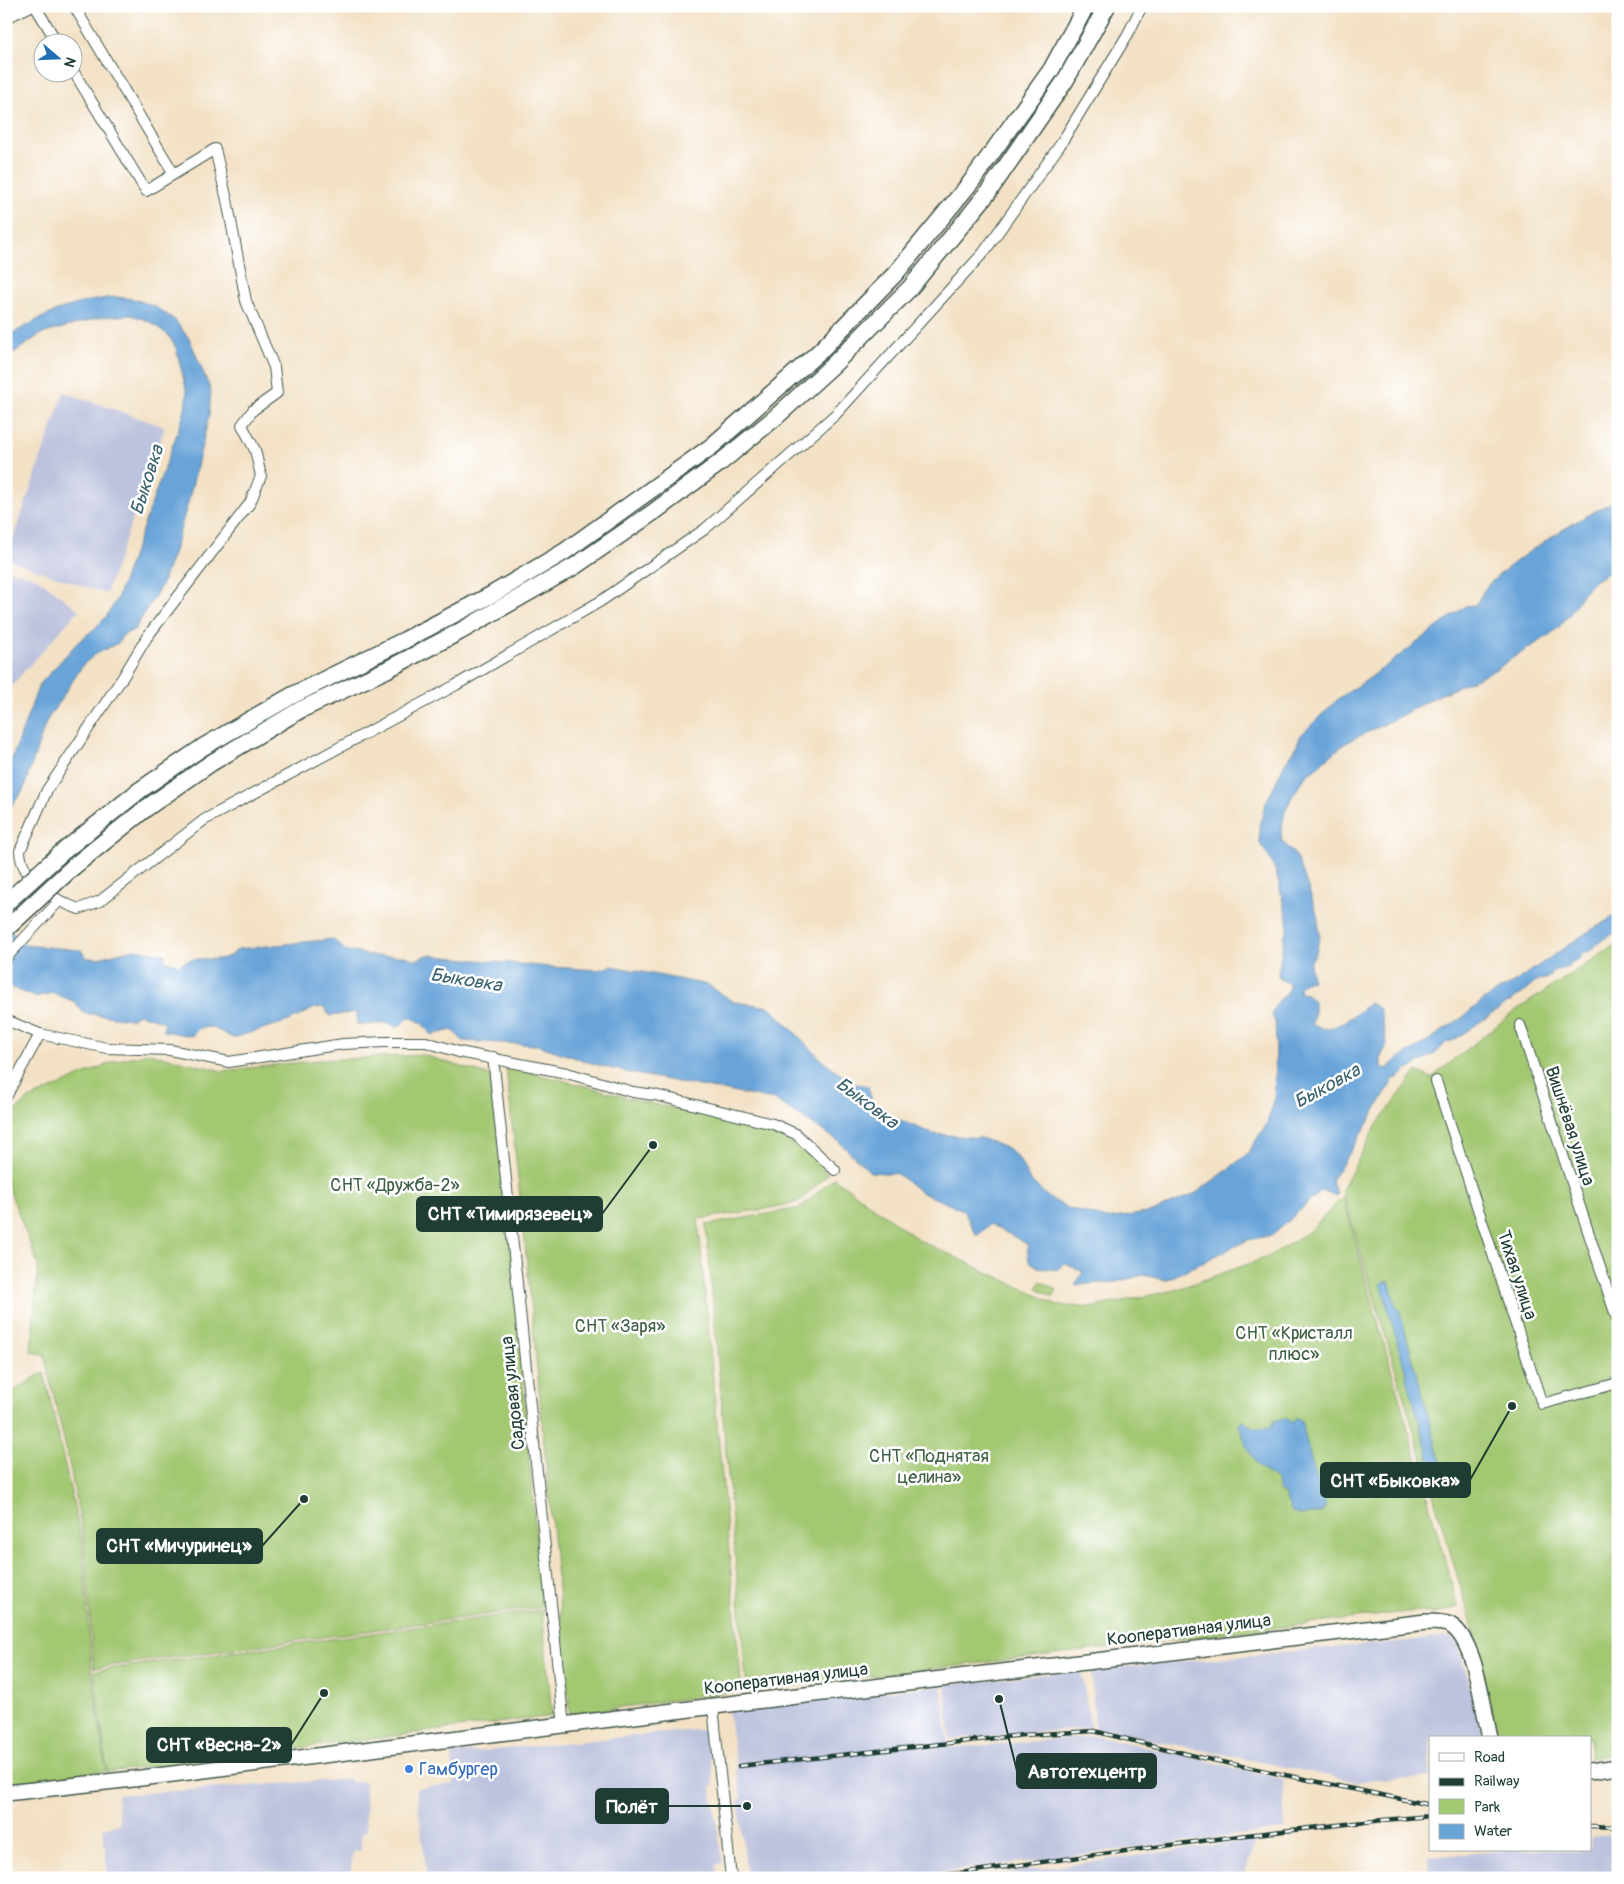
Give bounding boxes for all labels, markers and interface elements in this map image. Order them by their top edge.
north arrow [32,32,82,82]
text: N [60,55,79,69]
water label: Быковка [125,441,170,518]
water label: Быковка [429,963,504,998]
water label: Быковка [1290,1058,1365,1114]
street label: Вишнёвая улица [1540,1063,1600,1189]
water label: Быковка [831,1072,904,1135]
park label: СНТ «Дружба-2» [330,1174,460,1197]
callout: СНТ «Тимирязевец» [417,1197,602,1231]
text: СНТ «Тимирязевец» [428,1202,593,1226]
street label: Тихая улица [1492,1227,1542,1323]
park label: СНТ «Заря» [575,1315,665,1338]
park label: СНТ «Кристалл плюс» [1235,1322,1353,1366]
street label: Садовая улица [496,1335,530,1451]
park label: СНТ «Поднятая целина» [869,1445,989,1489]
callout: СНТ «Быковка» [1321,1463,1470,1497]
text: СНТ «Быковка» [1330,1469,1460,1493]
callout: СНТ «Мичуринец» [97,1529,262,1563]
text: СНТ «Мичуринец» [106,1534,252,1558]
street label: Кооперативная улица [1106,1609,1272,1651]
street label: Кооперативная улица [703,1658,869,1700]
callout: СНТ «Весна-2» [147,1728,291,1762]
text: СНТ «Весна-2» [157,1733,282,1757]
legend [1429,1736,1592,1852]
text: Road [1474,1748,1505,1767]
callout: Автотехцентр [1017,1754,1156,1788]
place label: Гамбургер [419,1758,498,1781]
text: Автотехцентр [1027,1760,1147,1784]
marker: Гамбургер [403,1763,415,1775]
text: Railway [1474,1772,1520,1791]
callout: Полёт [596,1789,668,1823]
text: Полёт [606,1795,658,1819]
text: Park [1474,1798,1501,1817]
text: Water [1474,1822,1513,1841]

